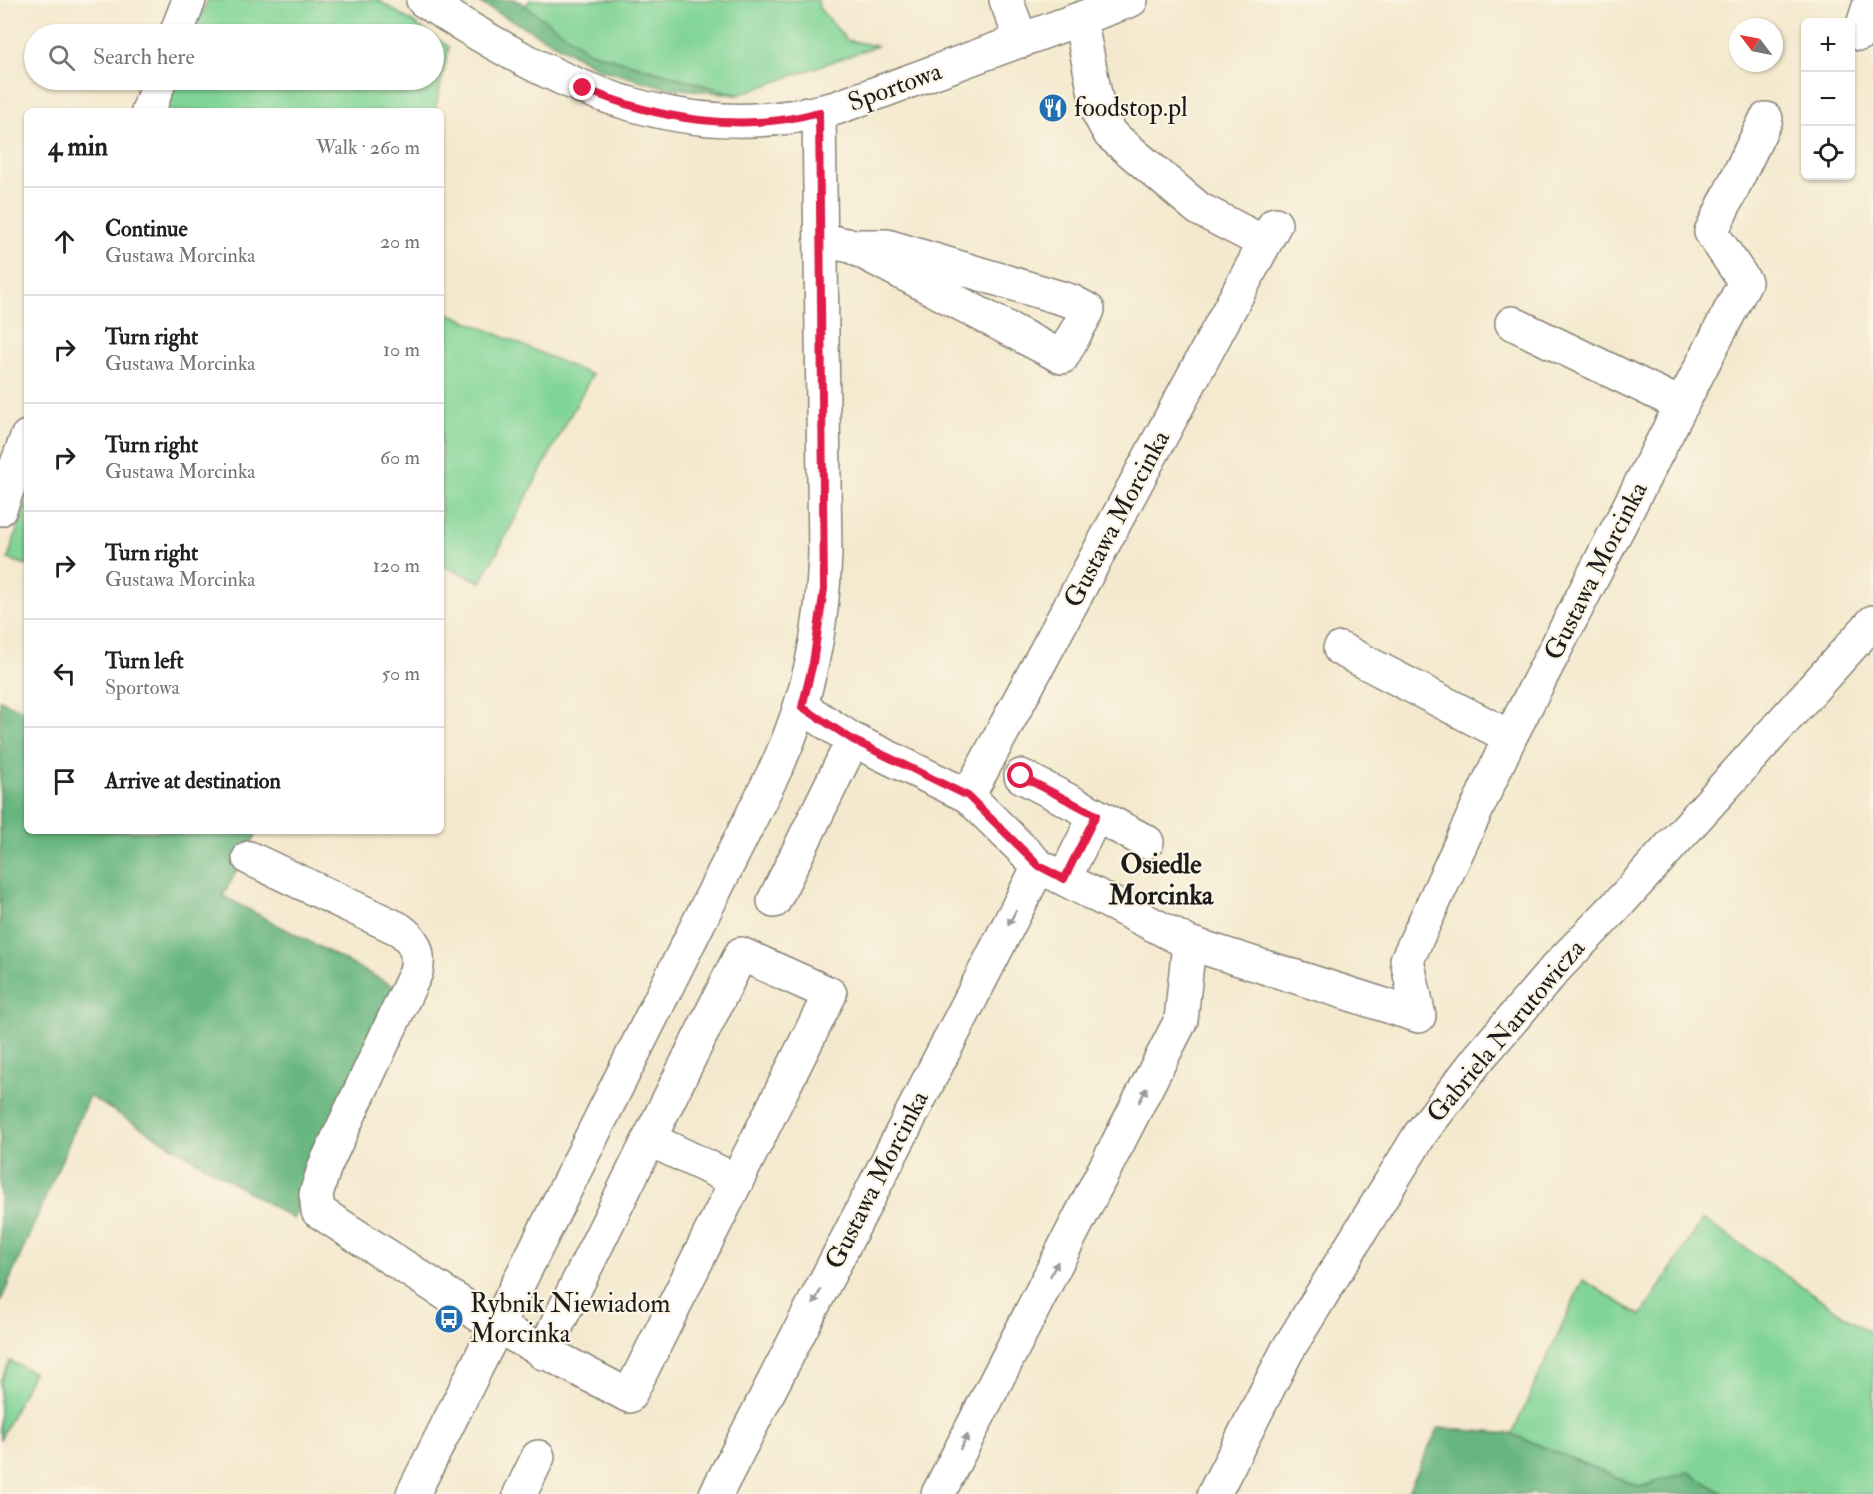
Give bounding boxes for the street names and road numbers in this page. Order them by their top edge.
street label: Sportowa [844,55,947,120]
street label: Gustawa Morcinka [1057,425,1177,613]
street label: Gustawa Morcinka [1537,476,1655,665]
street label: Gabriela Narutowicza [1420,933,1592,1129]
street label: Gustawa Morcinka [818,1085,936,1274]

